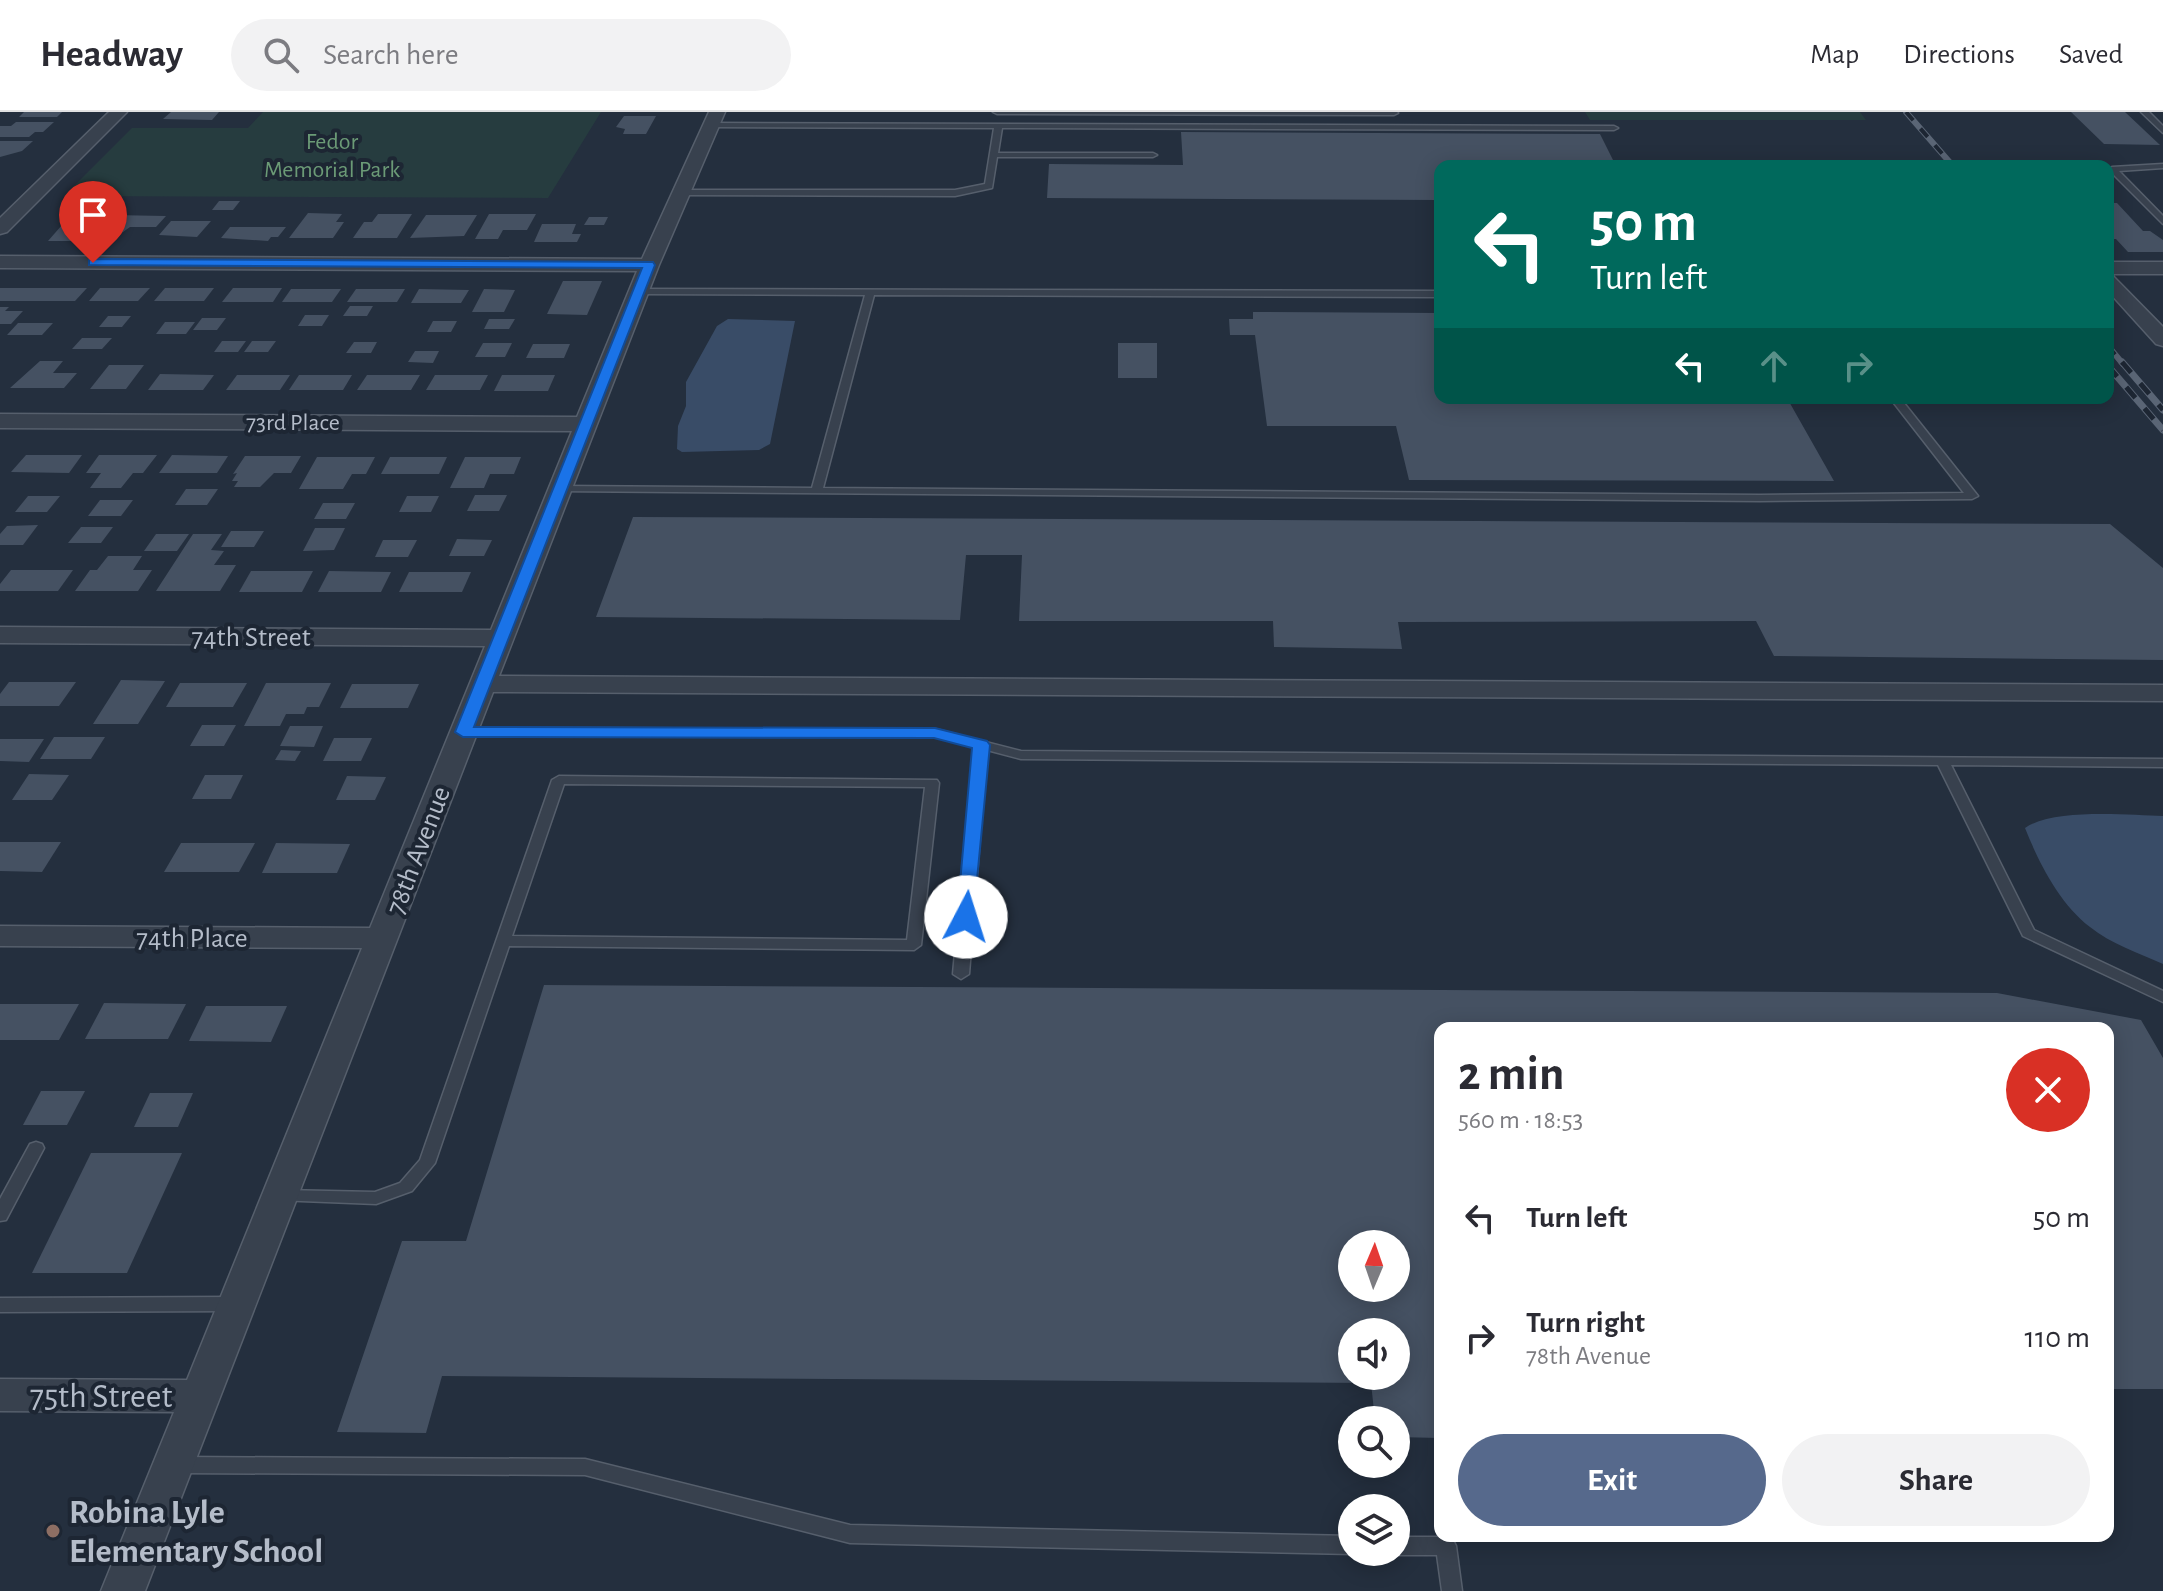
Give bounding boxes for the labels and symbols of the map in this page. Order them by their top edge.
park label: Fedor Memorial Park [264,130,400,182]
pin [59,181,127,263]
street label: 73rd Place [246,411,340,435]
street label: 74th Street [191,624,311,652]
street label: 78th Avenue [382,783,456,919]
position arrow [924,875,1008,959]
street label: 74th Place [136,925,248,953]
north arrow [1338,1230,1410,1302]
street label: 75th Street [30,1380,172,1414]
place label: Robina Lyle Elementary School [69,1496,323,1569]
marker: Robina Lyle Elementary School [44,1522,62,1540]

